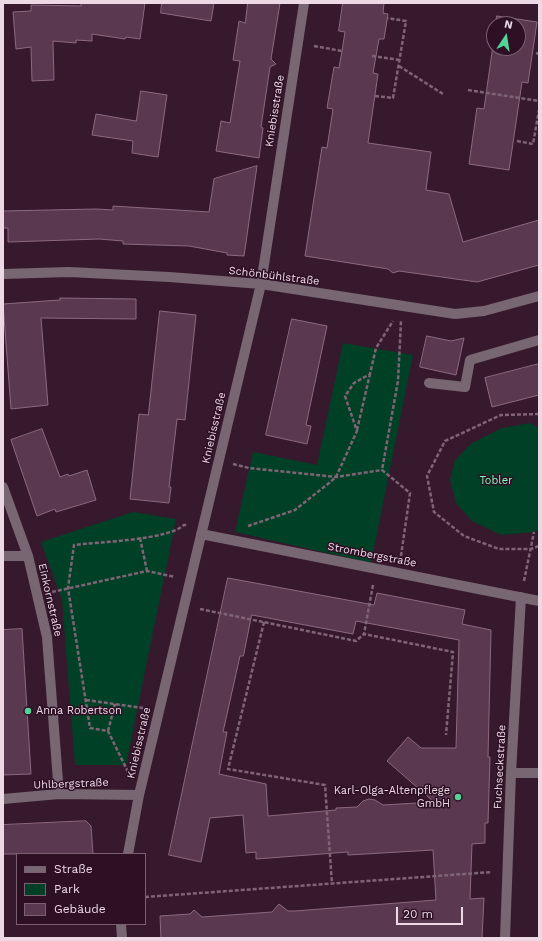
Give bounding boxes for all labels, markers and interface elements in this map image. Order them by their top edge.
north arrow [486,16,526,56]
text: N [503,18,514,32]
street label: Kniebisstraße [263,74,287,148]
street label: Schönbühlstraße [228,264,320,288]
street label: Kniebisstraße [199,391,229,465]
park label: Tobler [479,474,513,488]
street label: Strombergstraße [326,540,418,570]
street label: Einkornstraße [35,562,65,638]
place label: Anna Robertson [36,704,122,718]
marker: Anna Robertson [23,706,33,716]
street label: Kniebisstraße [124,706,154,780]
street label: Fuchseckstraße [491,724,509,810]
street label: Uhlbergstraße [33,776,109,792]
place label: Karl-Olga-Altenpflege GmbH [334,784,450,810]
marker: Karl-Olga-Altenpflege GmbH [453,792,463,802]
legend [16,853,146,925]
text: Straße [54,862,93,876]
text: Park [54,882,80,896]
scale bar [398,899,465,925]
text: Gebäude [54,902,106,916]
text: 20 m [403,907,433,921]

